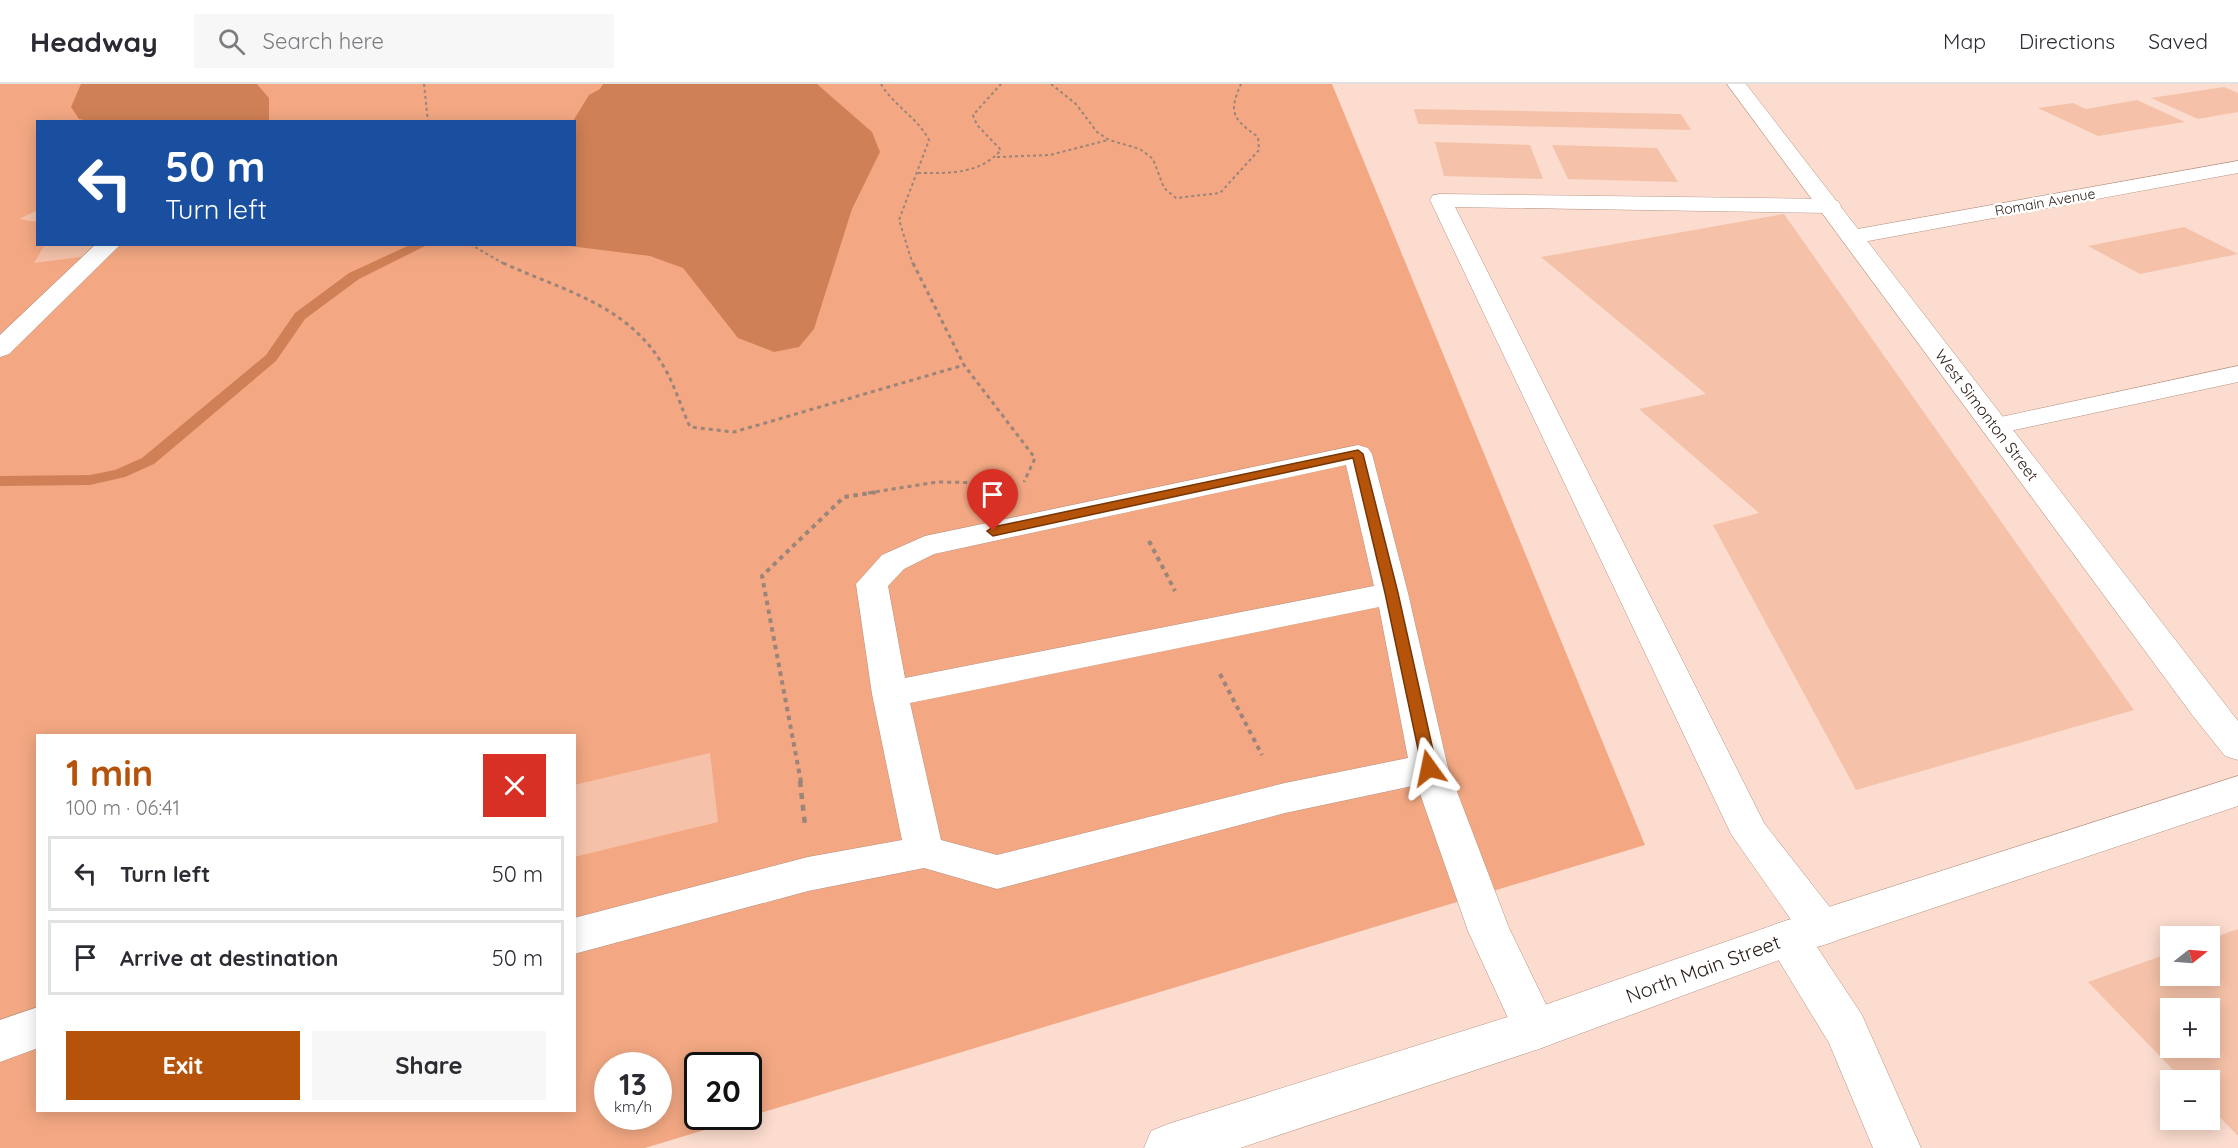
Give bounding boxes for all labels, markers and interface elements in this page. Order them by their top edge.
search box [194,14,614,68]
text: Headway [30,24,158,59]
icon: search [215,25,248,58]
text: Search here [263,27,384,55]
text: Map [1943,28,1986,54]
text: Directions [2019,28,2115,54]
text: Saved [2148,28,2208,54]
text: 50 m [165,140,265,193]
icon: left [66,144,144,222]
street label: Romain Avenue [1993,184,2097,220]
text: Turn left [165,192,267,226]
street label: West Simonton Street [1931,345,2043,485]
pin [967,469,1018,531]
icon: arrive [976,478,1009,511]
position arrow [1397,736,1461,800]
text: 1 min [66,750,153,795]
button: close [483,754,546,817]
text: 100 m · 06:41 [66,795,180,820]
icon: left [69,857,102,890]
text: Turn left [120,860,210,888]
text: 50 m [492,860,543,888]
north arrow [2160,926,2220,986]
map controls [2160,926,2220,1130]
street label: North Main Street [1622,929,1784,1008]
icon: arrive [69,941,102,974]
text: Arrive at destination [120,944,338,972]
text: 50 m [492,944,543,972]
button: + [2160,998,2220,1058]
button: Exit [66,1031,300,1100]
button: Share [312,1031,546,1100]
speed limit sign: 20 [684,1052,762,1130]
text: 13 [619,1065,647,1103]
button: − [2160,1070,2220,1130]
text: km/h [614,1097,652,1116]

